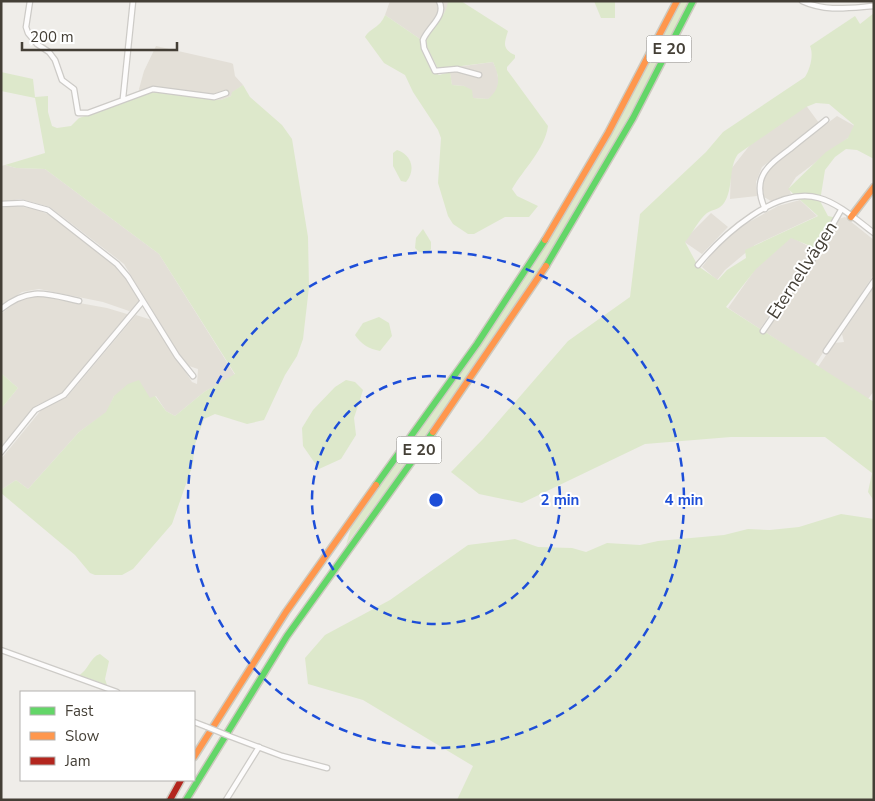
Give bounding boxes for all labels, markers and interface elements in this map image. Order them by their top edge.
scale bar [22,20,178,52]
text: 200 m [30,27,74,47]
road number: E 20 [646,36,692,62]
street label: Eternellvägen [761,217,843,323]
road number: E 20 [396,436,442,464]
text: 2 min [541,490,579,510]
text: 4 min [665,490,703,510]
centre of rings [427,491,445,509]
legend [20,691,195,781]
text: Fast [65,701,94,721]
text: Slow [65,726,100,746]
text: Jam [64,751,91,771]

